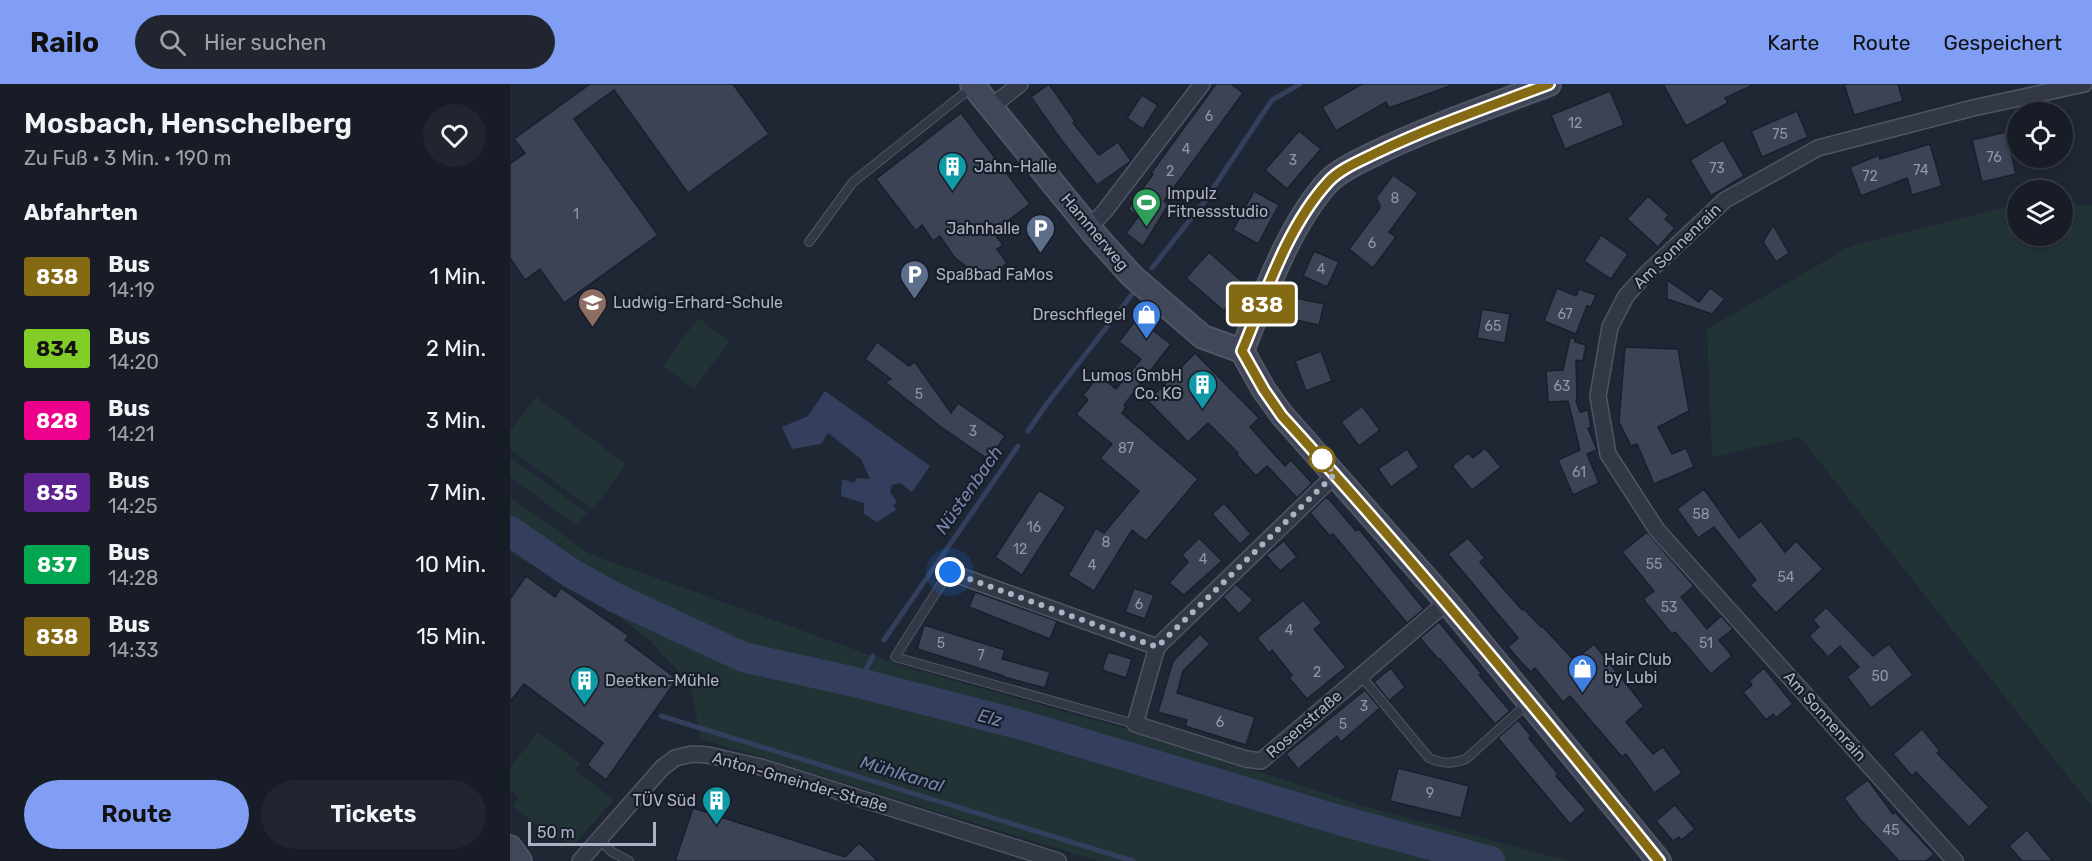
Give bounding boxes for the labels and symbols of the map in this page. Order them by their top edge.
house number: 6 [1205,108,1213,125]
house number: 12 [1568,115,1582,132]
house number: 75 [1772,126,1788,143]
house number: 4 [1182,141,1191,158]
house number: 76 [1986,149,2002,166]
building icon: Jahn-Halle [937,150,969,192]
house number: 3 [1289,152,1297,169]
place label: Jahn-Halle [974,157,1057,176]
house number: 73 [1709,160,1725,177]
house number: 74 [1913,162,1929,179]
house number: 2 [1166,163,1174,180]
house number: 72 [1862,168,1878,185]
place label: Impulz Fitnessstudio [1167,184,1268,221]
sports icon: Impulz Fitnessstudio [1130,186,1162,228]
street label: Hammerweg [1057,190,1133,274]
house number: 8 [1391,190,1400,207]
street label: Am Sonnenrain [1629,199,1725,293]
house number: 1 [573,206,579,223]
parking icon: Jahnhalle [1025,212,1057,254]
place label: Jahnhalle [946,219,1020,238]
house number: 6 [1368,235,1376,252]
parking icon: Spaßbad FaMos [899,258,931,300]
house number: 4 [1317,261,1326,278]
place label: Spaßbad FaMos [936,265,1053,284]
line badge: 838 [1228,284,1296,324]
school or university icon: Ludwig-Erhard-Schule [576,286,608,328]
place label: Ludwig-Erhard-Schule [613,293,783,312]
shop icon: Dreschflegel [1131,298,1163,340]
place label: Dreschflegel [1033,305,1126,324]
house number: 67 [1557,306,1573,323]
house number: 65 [1485,318,1501,335]
place label: Lumos GmbH Co. KG [1082,366,1182,403]
building icon: Lumos GmbH Co. KG [1187,368,1219,410]
house number: 63 [1554,378,1570,395]
house number: 5 [915,386,923,403]
house number: 3 [969,423,977,440]
house number: 87 [1118,440,1134,457]
water label: Nüstenbach [931,442,1007,538]
unlabelled marker [1309,446,1335,472]
house number: 61 [1572,464,1586,481]
house number: 58 [1692,506,1710,523]
house number: 16 [1027,519,1041,536]
house number: 8 [1102,534,1111,551]
house number: 12 [1013,541,1027,558]
house number: 4 [1199,551,1208,568]
house number: 55 [1646,556,1662,573]
your location [935,557,965,587]
house number: 4 [1088,557,1097,574]
house number: 54 [1777,569,1795,586]
house number: 6 [1135,596,1143,613]
house number: 53 [1661,599,1677,616]
house number: 4 [1285,622,1294,639]
house number: 5 [937,635,945,652]
house number: 51 [1699,635,1713,652]
house number: 7 [977,647,985,664]
place label: Hair Club by Lubi [1604,650,1671,687]
shop icon: Hair Club by Lubi [1567,652,1599,694]
building icon: Deetken-Mühle [568,664,600,706]
house number: 2 [1313,664,1321,681]
street label: Am Sonnenrain [1780,667,1870,765]
house number: 50 [1871,668,1889,685]
place label: Deetken-Mühle [605,671,719,690]
street label: Rosenstraße [1262,686,1346,762]
house number: 3 [1360,698,1368,715]
water label: Elz [976,704,1004,732]
house number: 6 [1216,714,1224,731]
house number: 5 [1339,716,1347,733]
street label: Anton-Gmeinder-Straße [710,748,890,816]
water label: Mühlkanal [858,751,947,797]
building icon: TÜV Süd [701,784,733,826]
house number: 9 [1426,785,1434,802]
place label: TÜV Süd [632,791,696,810]
scale bar [528,819,656,846]
house number: 45 [1882,822,1900,839]

